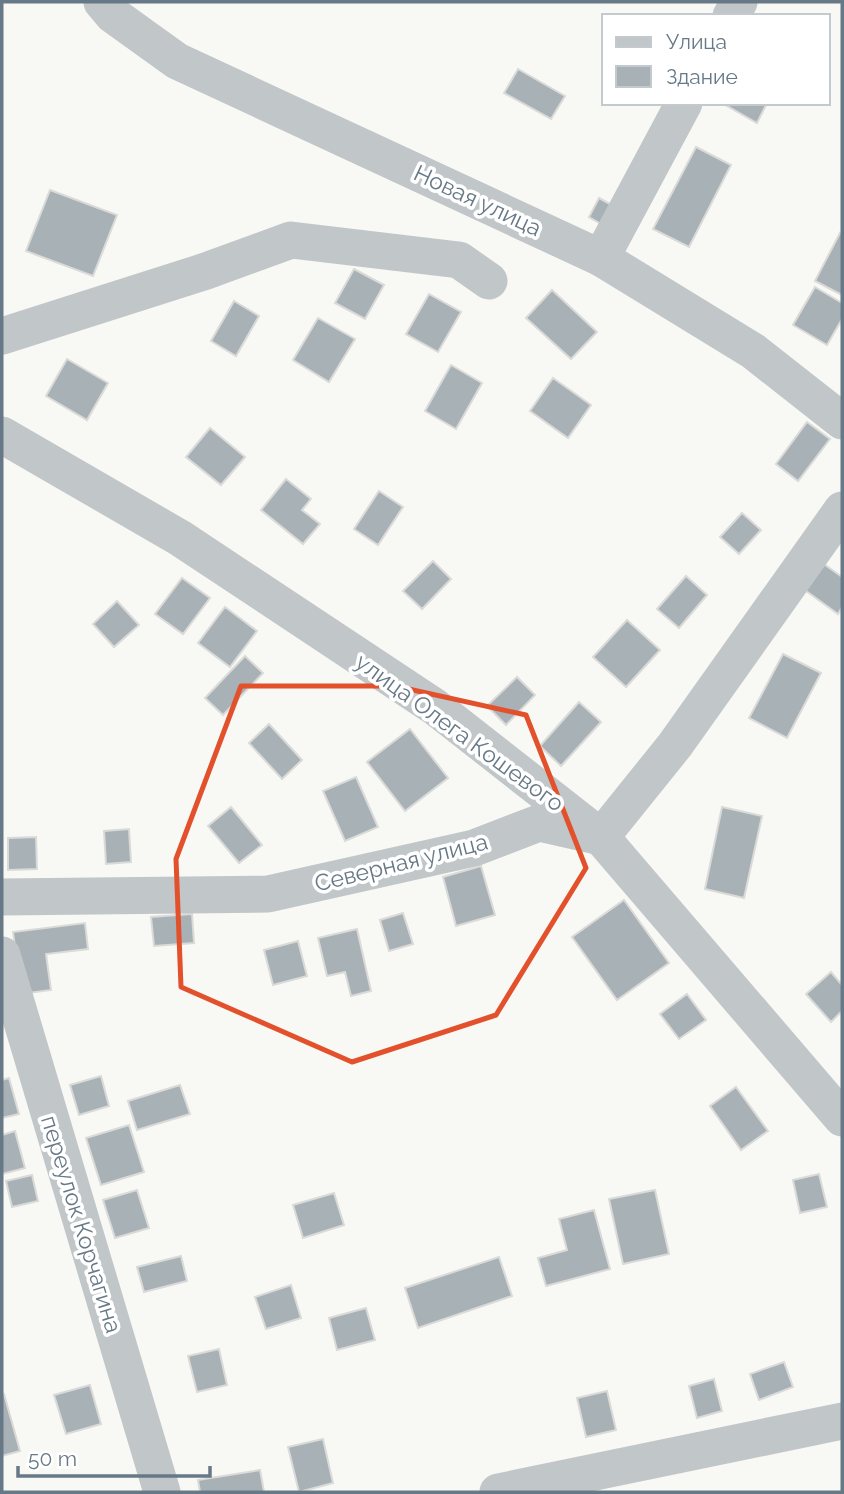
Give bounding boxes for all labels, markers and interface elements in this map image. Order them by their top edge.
legend [602,14,830,105]
text: Улица [666,29,727,54]
text: Здание [666,64,738,89]
street label: Новая улица [410,159,546,241]
street label: улица Олега Кошевого [351,647,569,817]
street label: Северная улица [312,827,490,897]
street label: переулок Корчагина [36,1112,128,1336]
scale bar [18,1434,210,1478]
text: 50 m [28,1446,77,1471]

